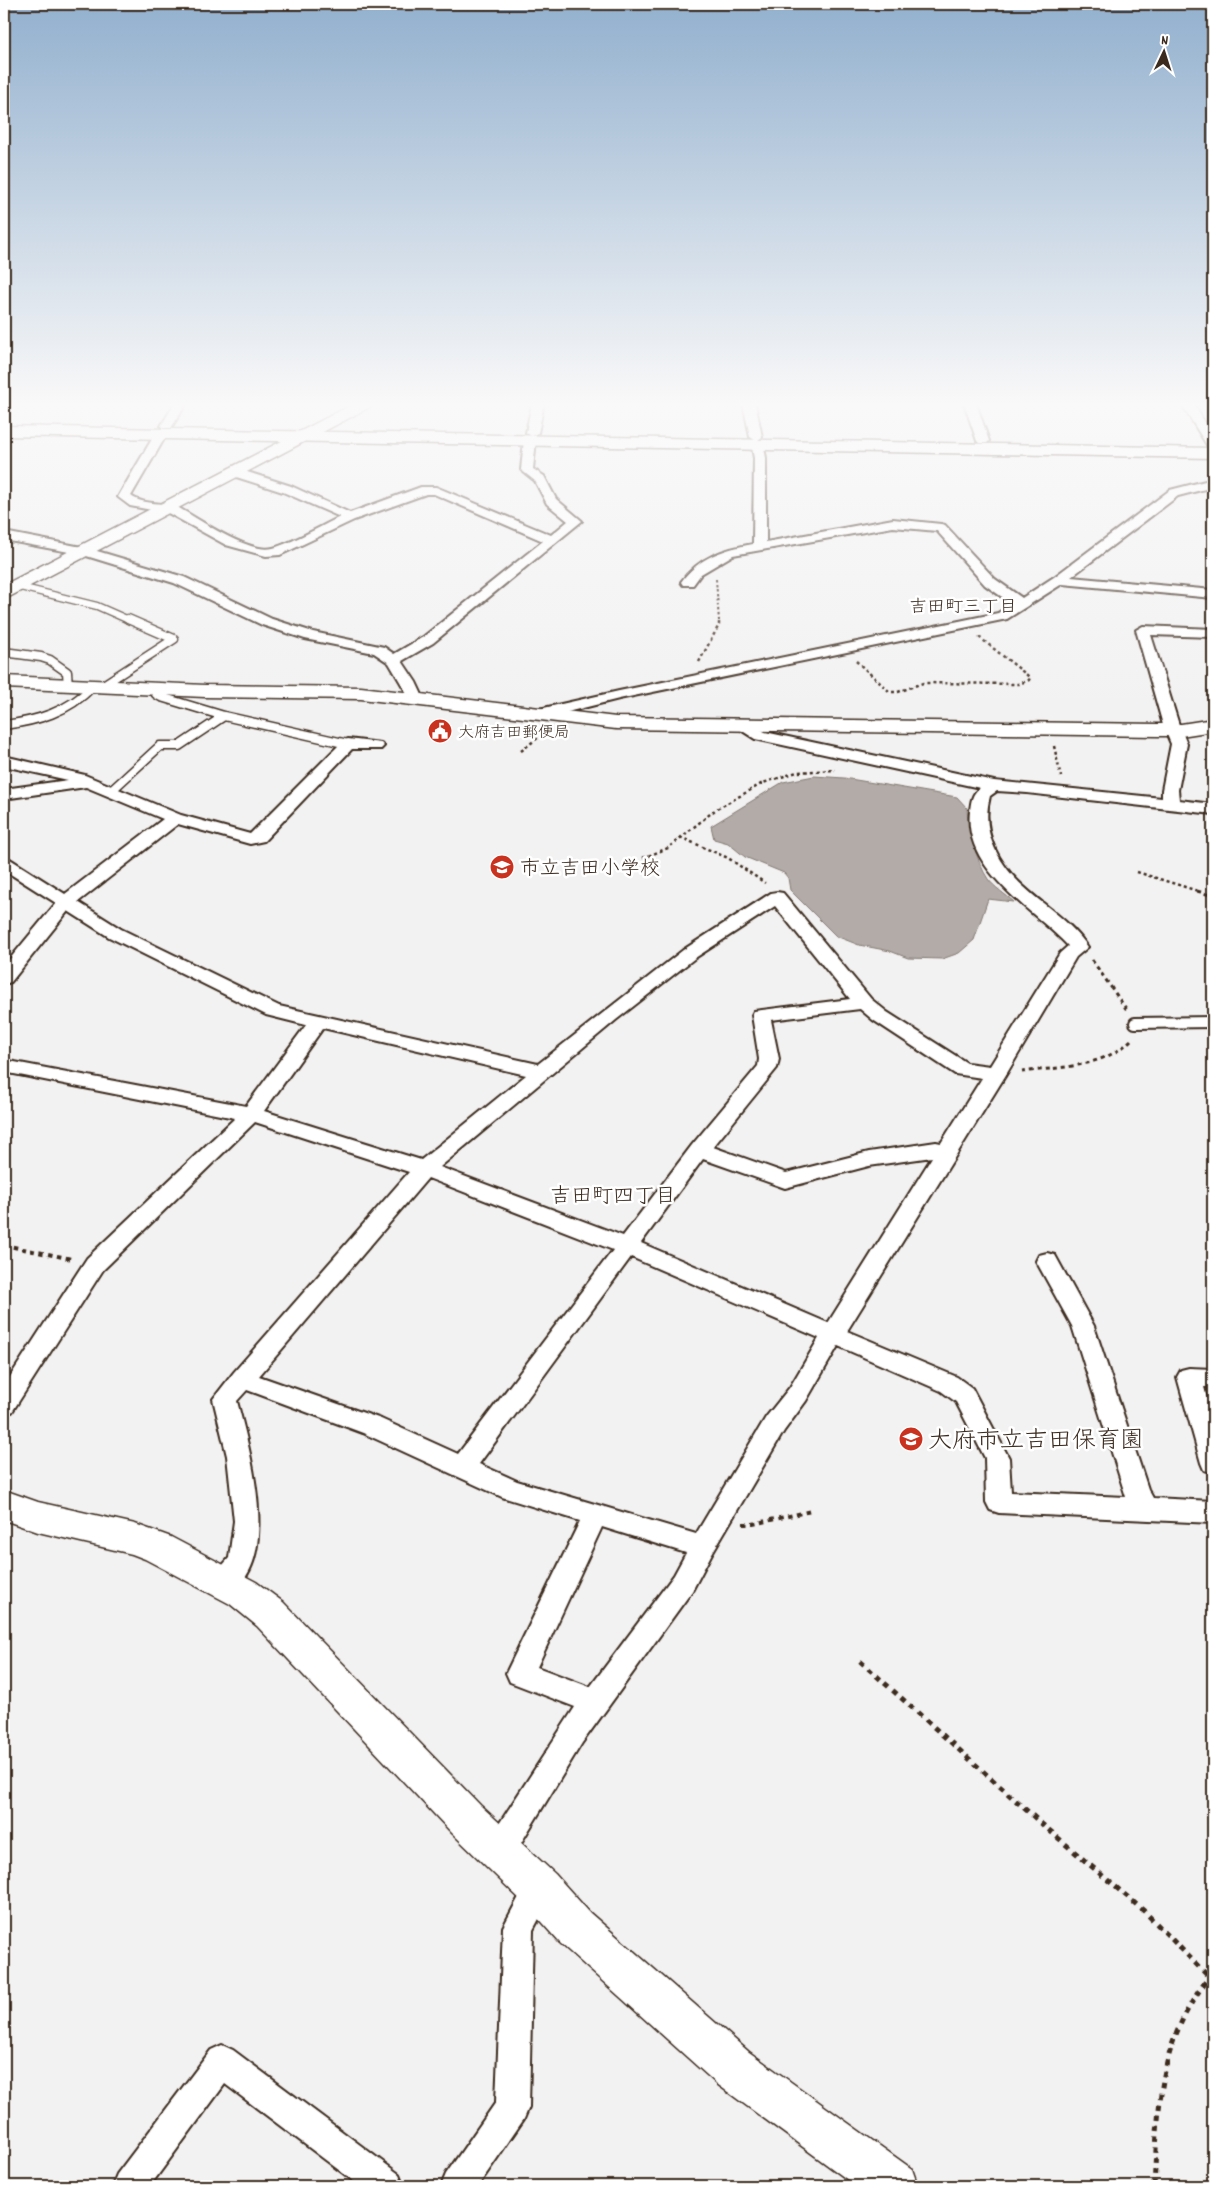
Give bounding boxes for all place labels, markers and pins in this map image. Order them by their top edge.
public building icon: 大府吉田郵便局 [427,718,453,744]
place label: 大府吉田郵便局 [458,722,570,745]
school or university icon: 市立吉田小学校 [489,854,515,880]
place label: 市立吉田小学校 [520,856,660,884]
place label: 大府市立吉田保育園 [928,1425,1144,1459]
school or university icon: 大府市立吉田保育園 [898,1426,924,1452]

